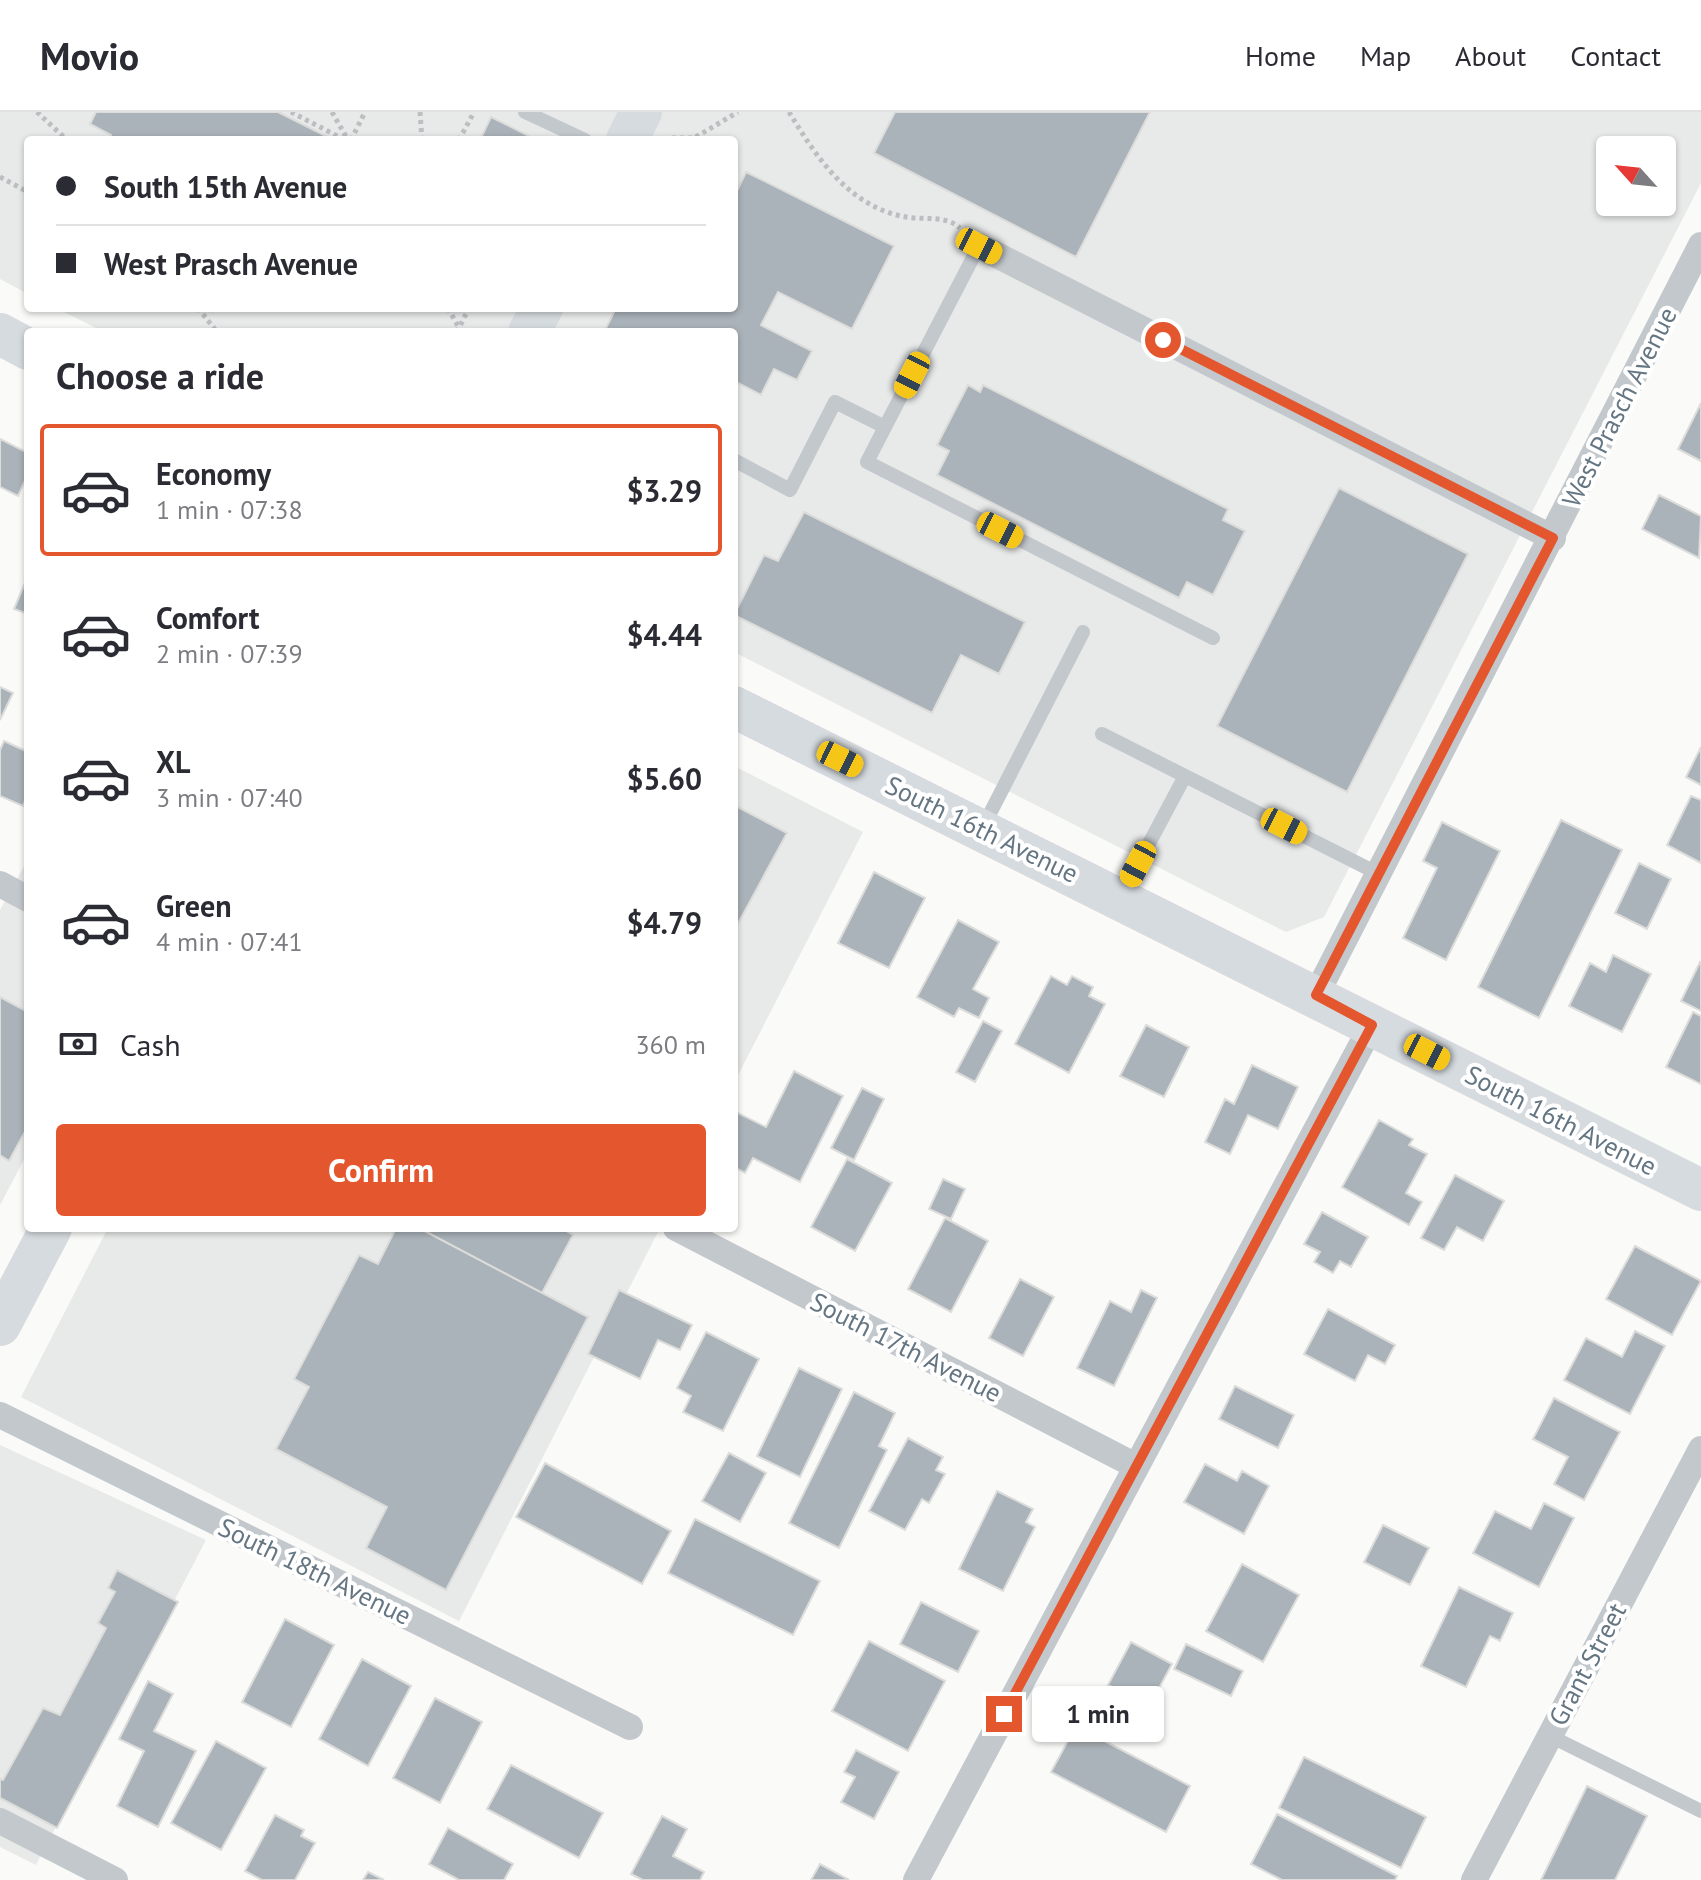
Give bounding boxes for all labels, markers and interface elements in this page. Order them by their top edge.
text: Movio [40,31,139,80]
text: Home [1245,37,1316,74]
text: Map [1360,37,1411,74]
text: About [1455,37,1526,74]
text: Contact [1570,37,1661,74]
north arrow [1596,136,1676,216]
map controls [1596,136,1676,216]
text: South 15th Avenue [104,167,347,206]
car [952,224,1006,268]
text: West Prasch Avenue [104,244,358,283]
street label: West Prasch Avenue [1554,302,1684,512]
route start [1145,322,1181,358]
car [890,348,934,402]
text: Choose a ride [56,352,264,399]
icon: car [60,454,132,526]
text: Economy [156,454,271,493]
text: $3.29 [627,471,702,510]
text: 1 min · 07:38 [156,493,303,526]
car [973,508,1027,552]
icon: car [60,598,132,670]
text: Comfort [156,598,259,637]
text: $4.44 [627,615,702,654]
text: 2 min · 07:39 [156,637,303,670]
car [813,738,867,780]
icon: car [60,742,132,814]
text: XL [156,742,190,781]
text: $5.60 [627,759,702,798]
street label: South 16th Avenue [880,768,1084,890]
text: 3 min · 07:40 [156,781,303,814]
car [1257,804,1311,848]
car [1116,837,1160,891]
icon: car [60,886,132,958]
text: Green [156,886,231,925]
text: $4.79 [627,903,702,942]
text: 4 min · 07:41 [156,925,303,958]
icon: cash [56,1022,100,1066]
text: Cash [120,1025,181,1064]
text: 360 m [635,1028,706,1061]
car [1400,1030,1454,1074]
street label: South 16th Avenue [1460,1058,1662,1182]
button: Confirm [56,1124,706,1216]
street label: South 17th Avenue [805,1285,1007,1409]
street label: South 18th Avenue [213,1510,417,1632]
street label: Grant Street [1541,1597,1633,1731]
callout: 1 min [1032,1686,1164,1742]
route end [986,1696,1022,1732]
text: 1 min [1066,1697,1130,1730]

